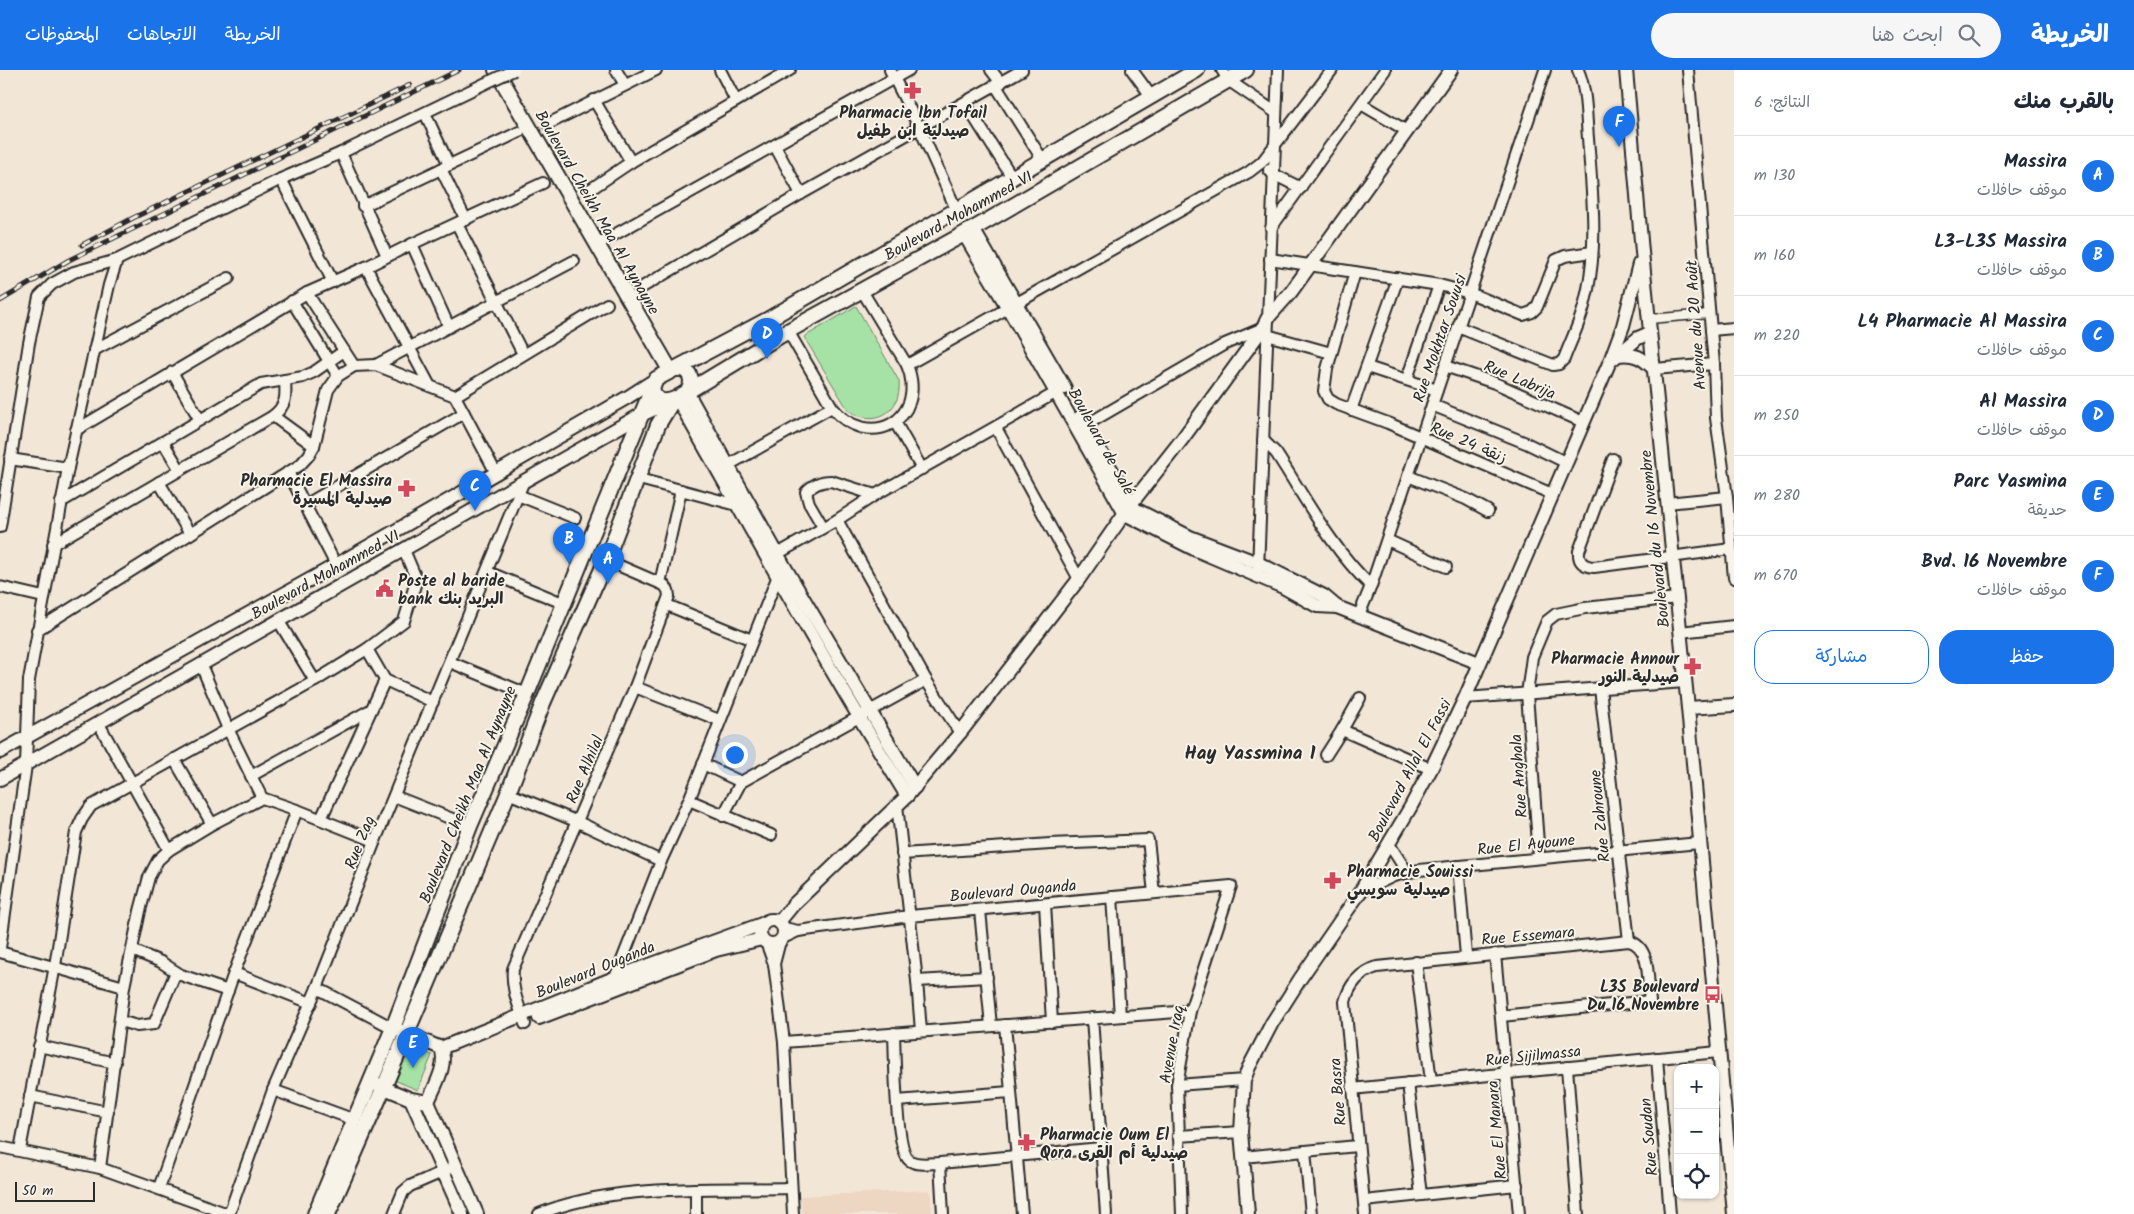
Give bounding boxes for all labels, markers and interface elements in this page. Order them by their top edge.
search box [1651,13,2001,58]
text: الخريطة [2031,16,2109,55]
text: المحفوظات [25,21,99,50]
text: الاتجاهات [127,21,197,50]
text: الخريطة [225,21,281,50]
text: ابحث هنا [1872,21,1943,51]
icon: search [1955,21,1983,49]
pharmacy icon: Pharmacie Ibn Tofail صيدلية ابن طفيل [903,81,923,101]
text: بالقرب منك [2014,86,2114,119]
text: النتائج: 6 [1754,90,1810,115]
place label: Pharmacie Ibn Tofail صيدلية ابن طفيل [839,101,988,144]
street label: Boulevard Cheikh Maa Al Aynayne [528,106,666,320]
pin: F [1603,106,1635,147]
text: Massira [2004,147,2067,177]
text: 130 m [1754,163,1795,188]
text: A [2093,163,2103,188]
street label: Boulevard Mohammed VI [880,165,1038,268]
text: موقف حافلات [1977,178,2067,203]
text: L3-L3S Massira [1934,227,2067,257]
text: 160 m [1754,243,1795,268]
text: B [2093,243,2103,268]
street label: Avenue du 20 Août [1679,258,1714,391]
text: موقف حافلات [1977,258,2067,283]
street label: Rue Mokhtar Souusi [1407,270,1474,406]
text: L4 Pharmacie Al Massira [1858,307,2067,337]
pin: D [751,318,783,359]
text: 220 m [1754,323,1800,348]
text: C [2093,323,2103,348]
text: موقف حافلات [1977,338,2067,363]
street label: Rue Labrija [1480,354,1559,407]
street label: Boulevard de Salé [1061,384,1141,501]
text: Al Massira [1979,387,2067,417]
text: 250 m [1754,403,1799,428]
text: D [2093,403,2103,428]
street label: Rue 24 زنقة [1426,416,1511,471]
text: موقف حافلات [1977,418,2067,443]
street label: Boulevard du 16 Novembre [1634,449,1677,629]
text: Parc Yasmina [1953,467,2067,497]
place label: Pharmacie El Massira صيدلية المسيرة [240,469,392,512]
pin: C [459,470,491,511]
pharmacy icon: Pharmacie El Massira صيدلية المسيرة [396,479,416,499]
text: 280 m [1754,483,1800,508]
text: E [2094,483,2102,508]
text: حديقة [2028,498,2067,523]
pin: B [553,523,585,564]
street label: Boulevard Mohammed VI [247,524,405,627]
pin: A [592,543,624,584]
text: Bvd. 16 Novembre [1921,547,2067,577]
text: 670 m [1754,563,1797,588]
text: F [2094,563,2102,588]
place label: Poste al baride bank البريد بنك [398,569,505,612]
text: موقف حافلات [1977,578,2067,603]
public building icon: Poste al baride bank البريد بنك [374,579,394,599]
button: مشاركة [1754,630,1929,684]
button: حفظ [1939,630,2114,684]
place label: Pharmacie Annour صيدلية النور [1551,647,1680,690]
pharmacy icon: Pharmacie Annour صيدلية النور [1683,657,1703,677]
street label: Boulevard Cheikh Maa Al Aynayne [413,682,524,907]
street label: Boulevard Allal El Fassi [1362,694,1459,847]
street label: Rue Alhilal [560,731,611,808]
street label: Rue Anghala [1504,733,1535,819]
district label: Hay Yassmina 1 [1184,739,1316,769]
your location [722,742,748,768]
street label: Rue Zahroune [1583,768,1618,863]
street label: Rue Zag [338,812,382,873]
street label: Rue El Ayoune [1476,828,1576,863]
place label: Pharmacie Souissi صيدلية سويسي [1347,860,1474,904]
pharmacy icon: Pharmacie Souissi صيدلية سويسي [1323,870,1343,890]
street label: Boulevard Ouganda [949,874,1077,909]
street label: Rue Essemara [1480,920,1576,953]
street label: Boulevard Ouganda [532,935,659,1006]
place label: L3S Boulevard Du 16 Novembre [1587,975,1699,1018]
bus stop icon: L3S Boulevard Du 16 Novembre [1703,985,1723,1005]
street label: Avenue Iraq [1153,1003,1192,1085]
pin: E [397,1027,429,1068]
street label: Rue Sijilmassa [1484,1039,1582,1074]
street label: Rue Basra [1323,1057,1354,1127]
map controls [1674,1064,1719,1199]
button: + [1674,1064,1719,1109]
street label: Rue El Manara [1481,1079,1514,1180]
street label: Rue Soudan [1634,1097,1665,1177]
button: − [1674,1109,1719,1154]
place label: Pharmacie Oum El Qora صيدلية أم القرى [1040,1123,1188,1166]
pharmacy icon: Pharmacie Oum El Qora صيدلية أم القرى [1016,1133,1036,1153]
button: locate [1674,1154,1719,1199]
scale bar [15,1179,95,1202]
text: 50 m [22,1180,53,1202]

